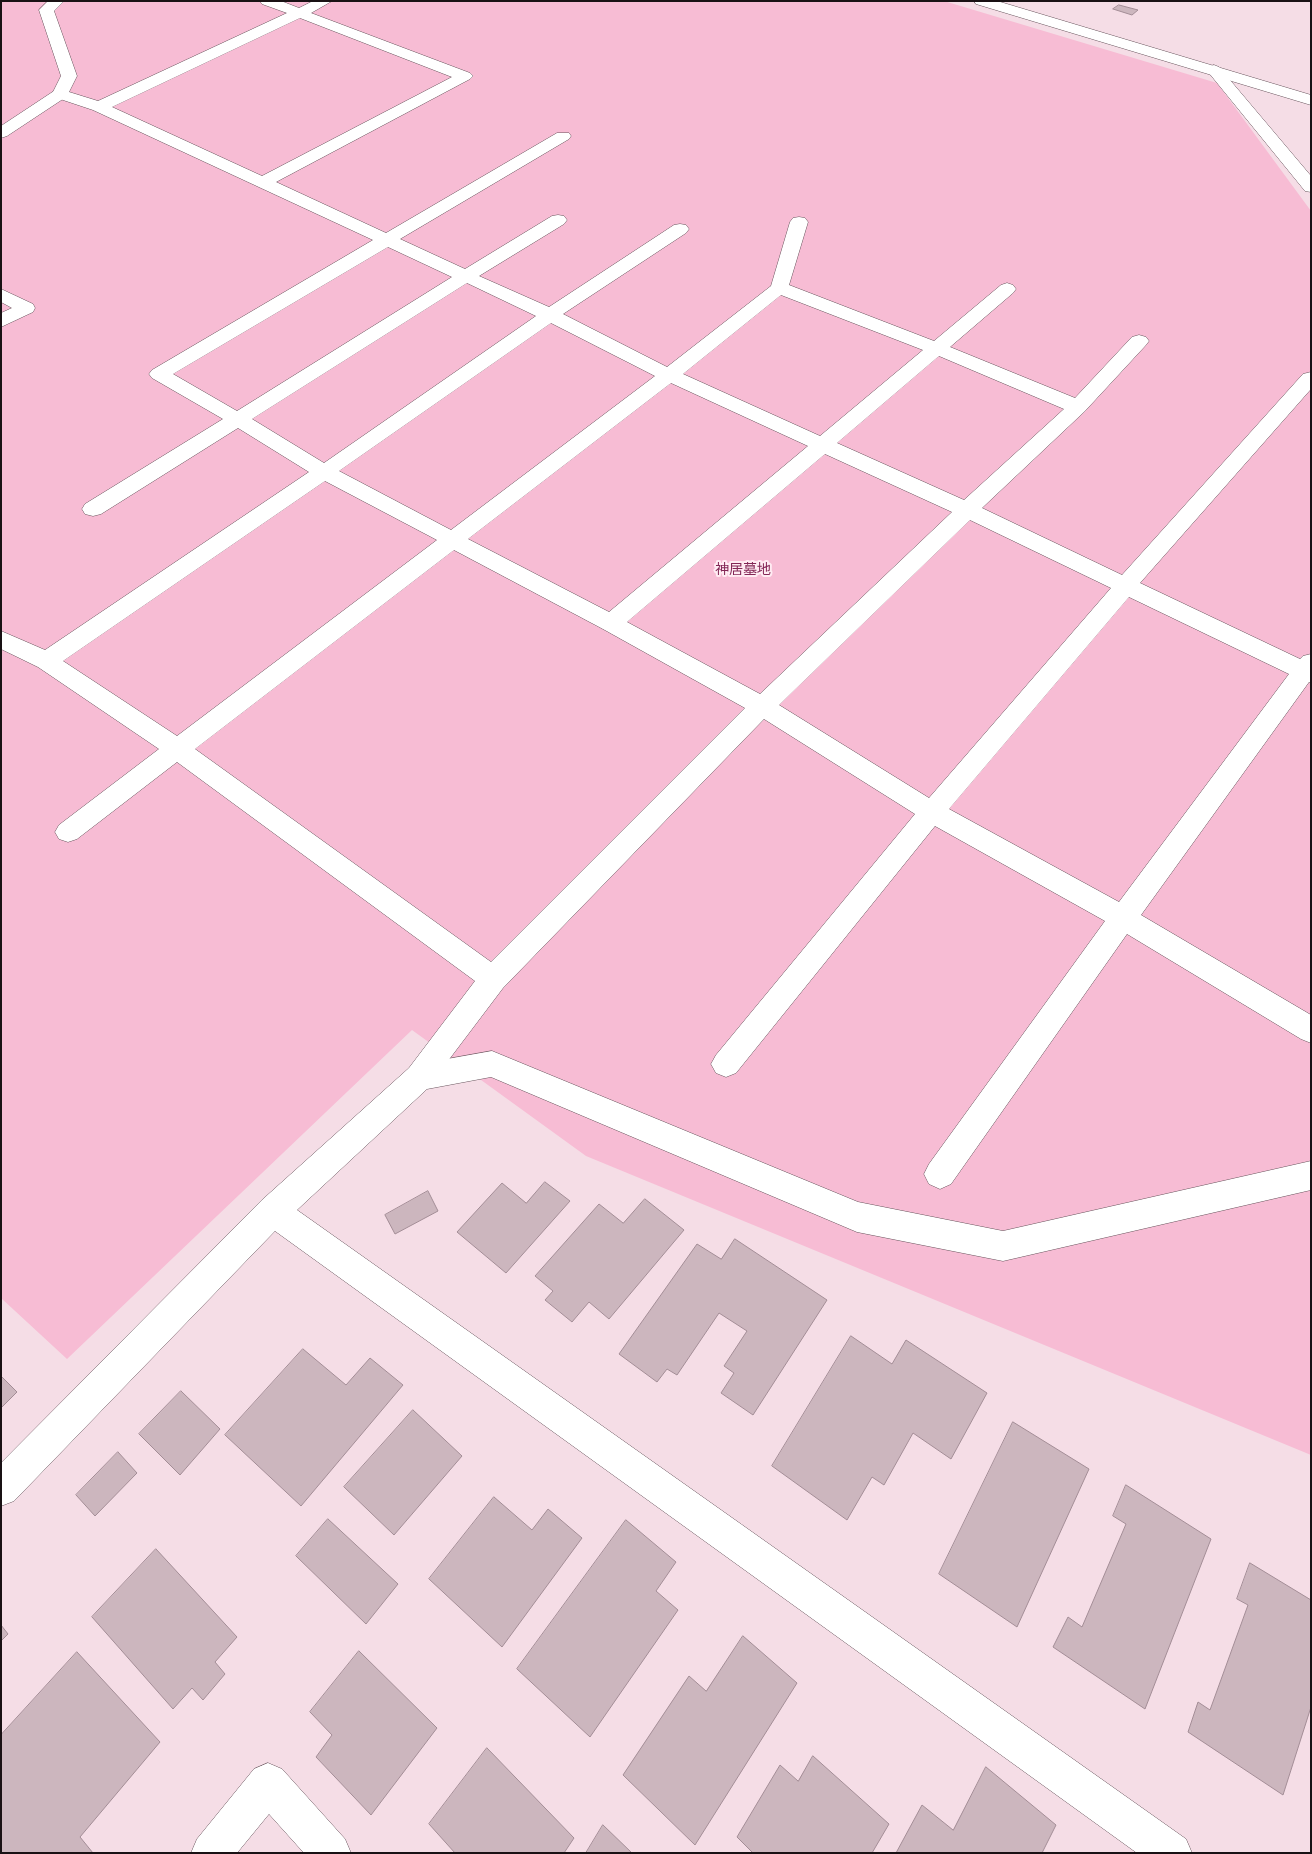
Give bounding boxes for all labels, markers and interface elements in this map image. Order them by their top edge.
park label: 神居墓地 [715,562,771,578]

